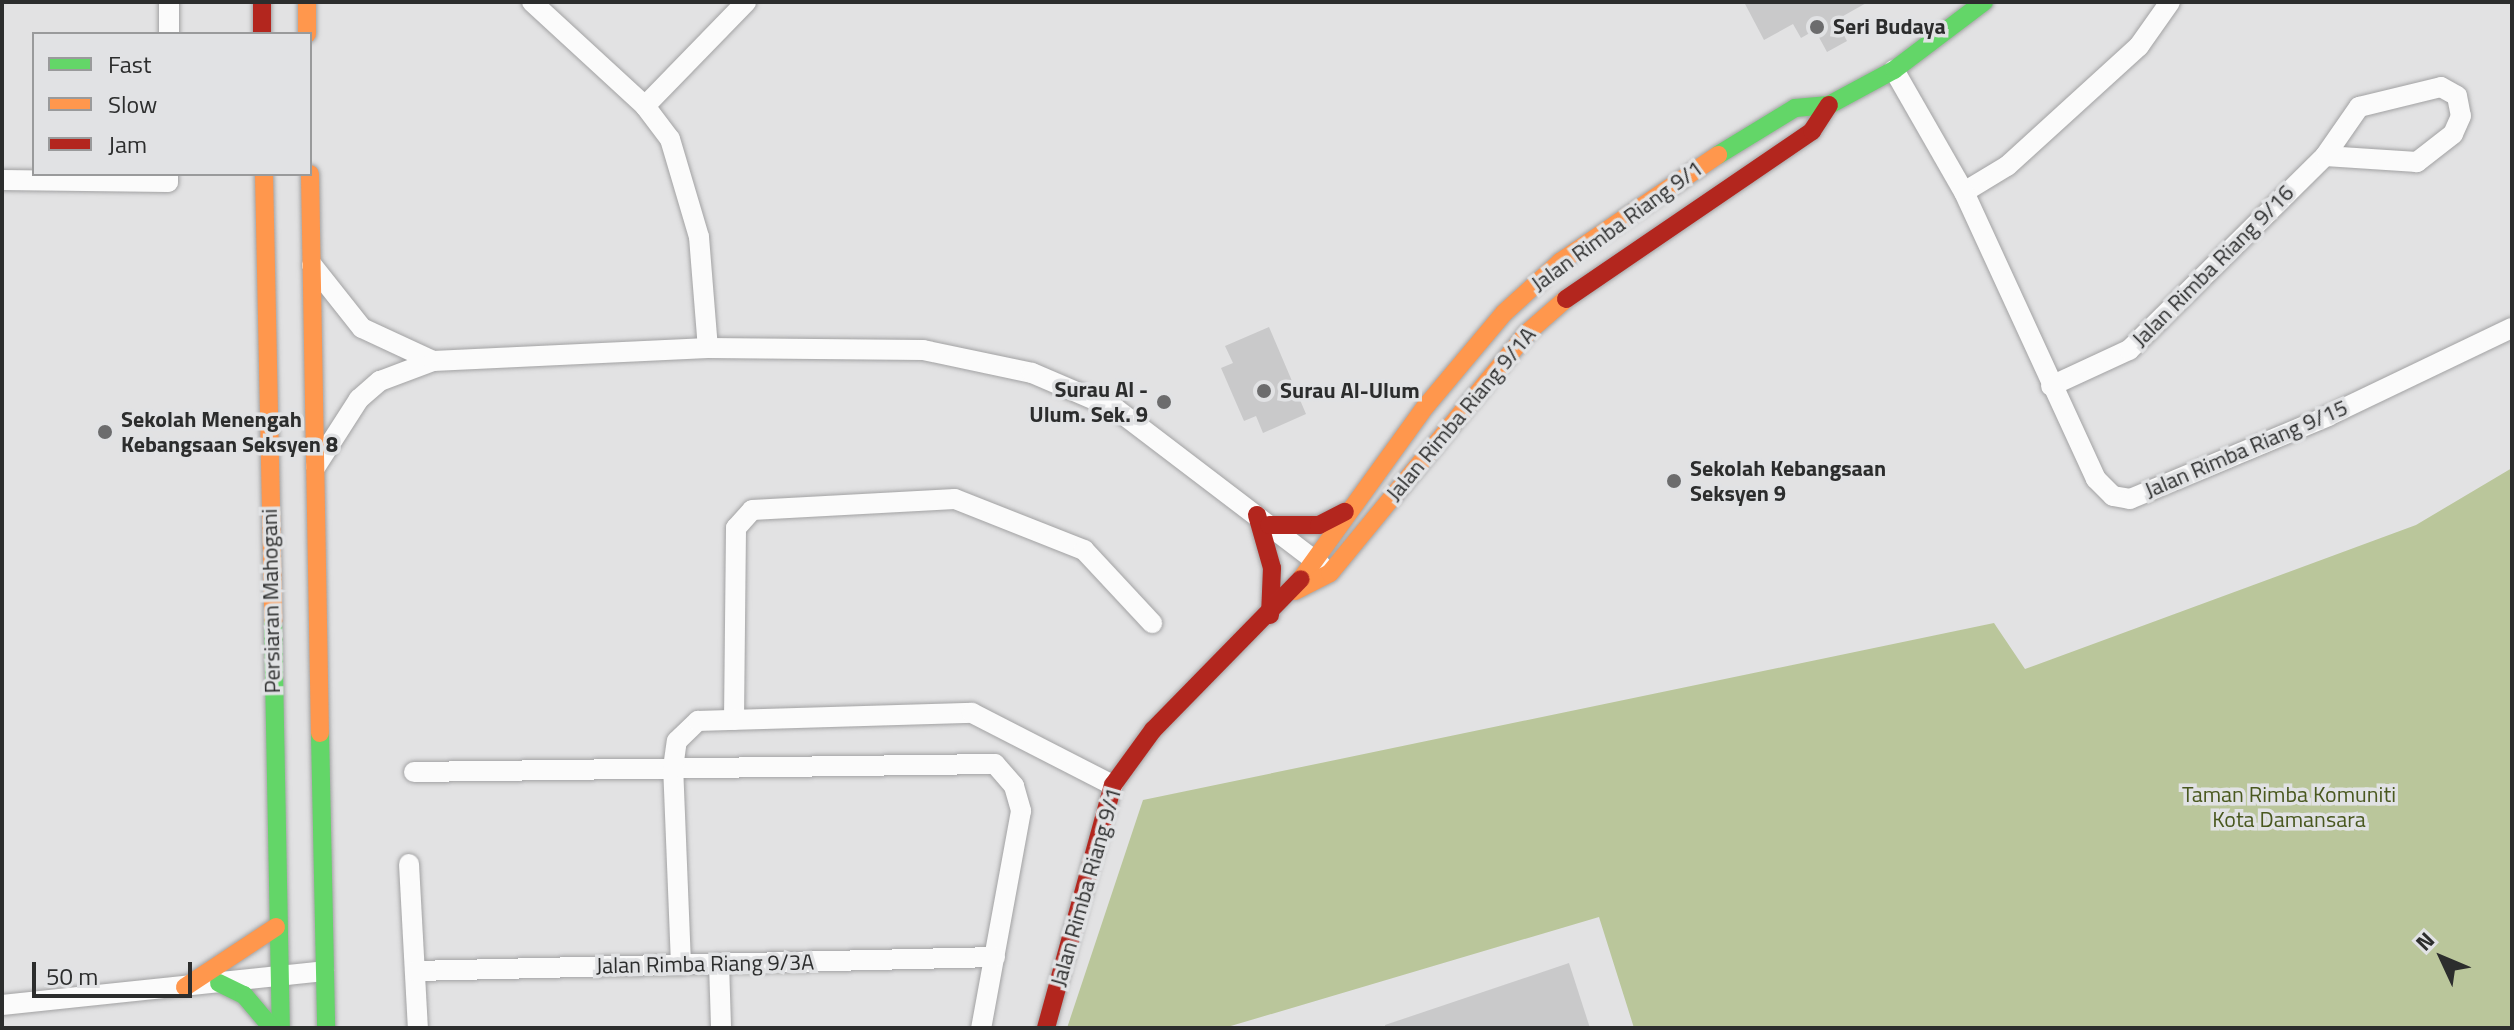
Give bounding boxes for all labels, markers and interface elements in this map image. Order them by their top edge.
place label: Seri Budaya [1833,14,1946,40]
marker: Seri Budaya [1808,18,1826,36]
legend [32,32,312,176]
text: Fast [108,46,151,82]
text: Slow [108,86,157,122]
text: Jam [108,126,147,162]
street label: Jalan Rimba Riang 9/1 [1526,155,1708,297]
street label: Jalan Rimba Riang 9/16 [2127,180,2299,352]
street label: Jalan Rimba Riang 9/1A [1381,322,1541,506]
place label: Surau Al - Ulum. Sek. 9 [1029,376,1148,428]
place label: Surau Al-Ulum [1280,378,1420,404]
marker: Surau Al-Ulum [1255,382,1273,400]
marker: Surau Al - Ulum. Sek. 9 [1155,393,1173,411]
street label: Jalan Rimba Riang 9/15 [2141,394,2351,504]
place label: Sekolah Menengah Kebangsaan Seksyen 8 [121,406,338,458]
marker: Sekolah Menengah Kebangsaan Seksyen 8 [96,423,114,441]
place label: Sekolah Kebangsaan Seksyen 9 [1690,455,1886,506]
marker: Sekolah Kebangsaan Seksyen 9 [1665,472,1683,490]
street label: Persiaran Mahogani [256,508,286,694]
park label: Taman Rimba Komuniti Kota Damansara [2182,781,2396,832]
street label: Jalan Rimba Riang 9/1 [1045,785,1127,989]
north arrow [2402,918,2482,998]
text: N [2407,924,2442,959]
scale bar [36,946,196,996]
street label: Jalan Rimba Riang 9/3A [596,949,814,979]
text: 50 m [46,958,98,994]

